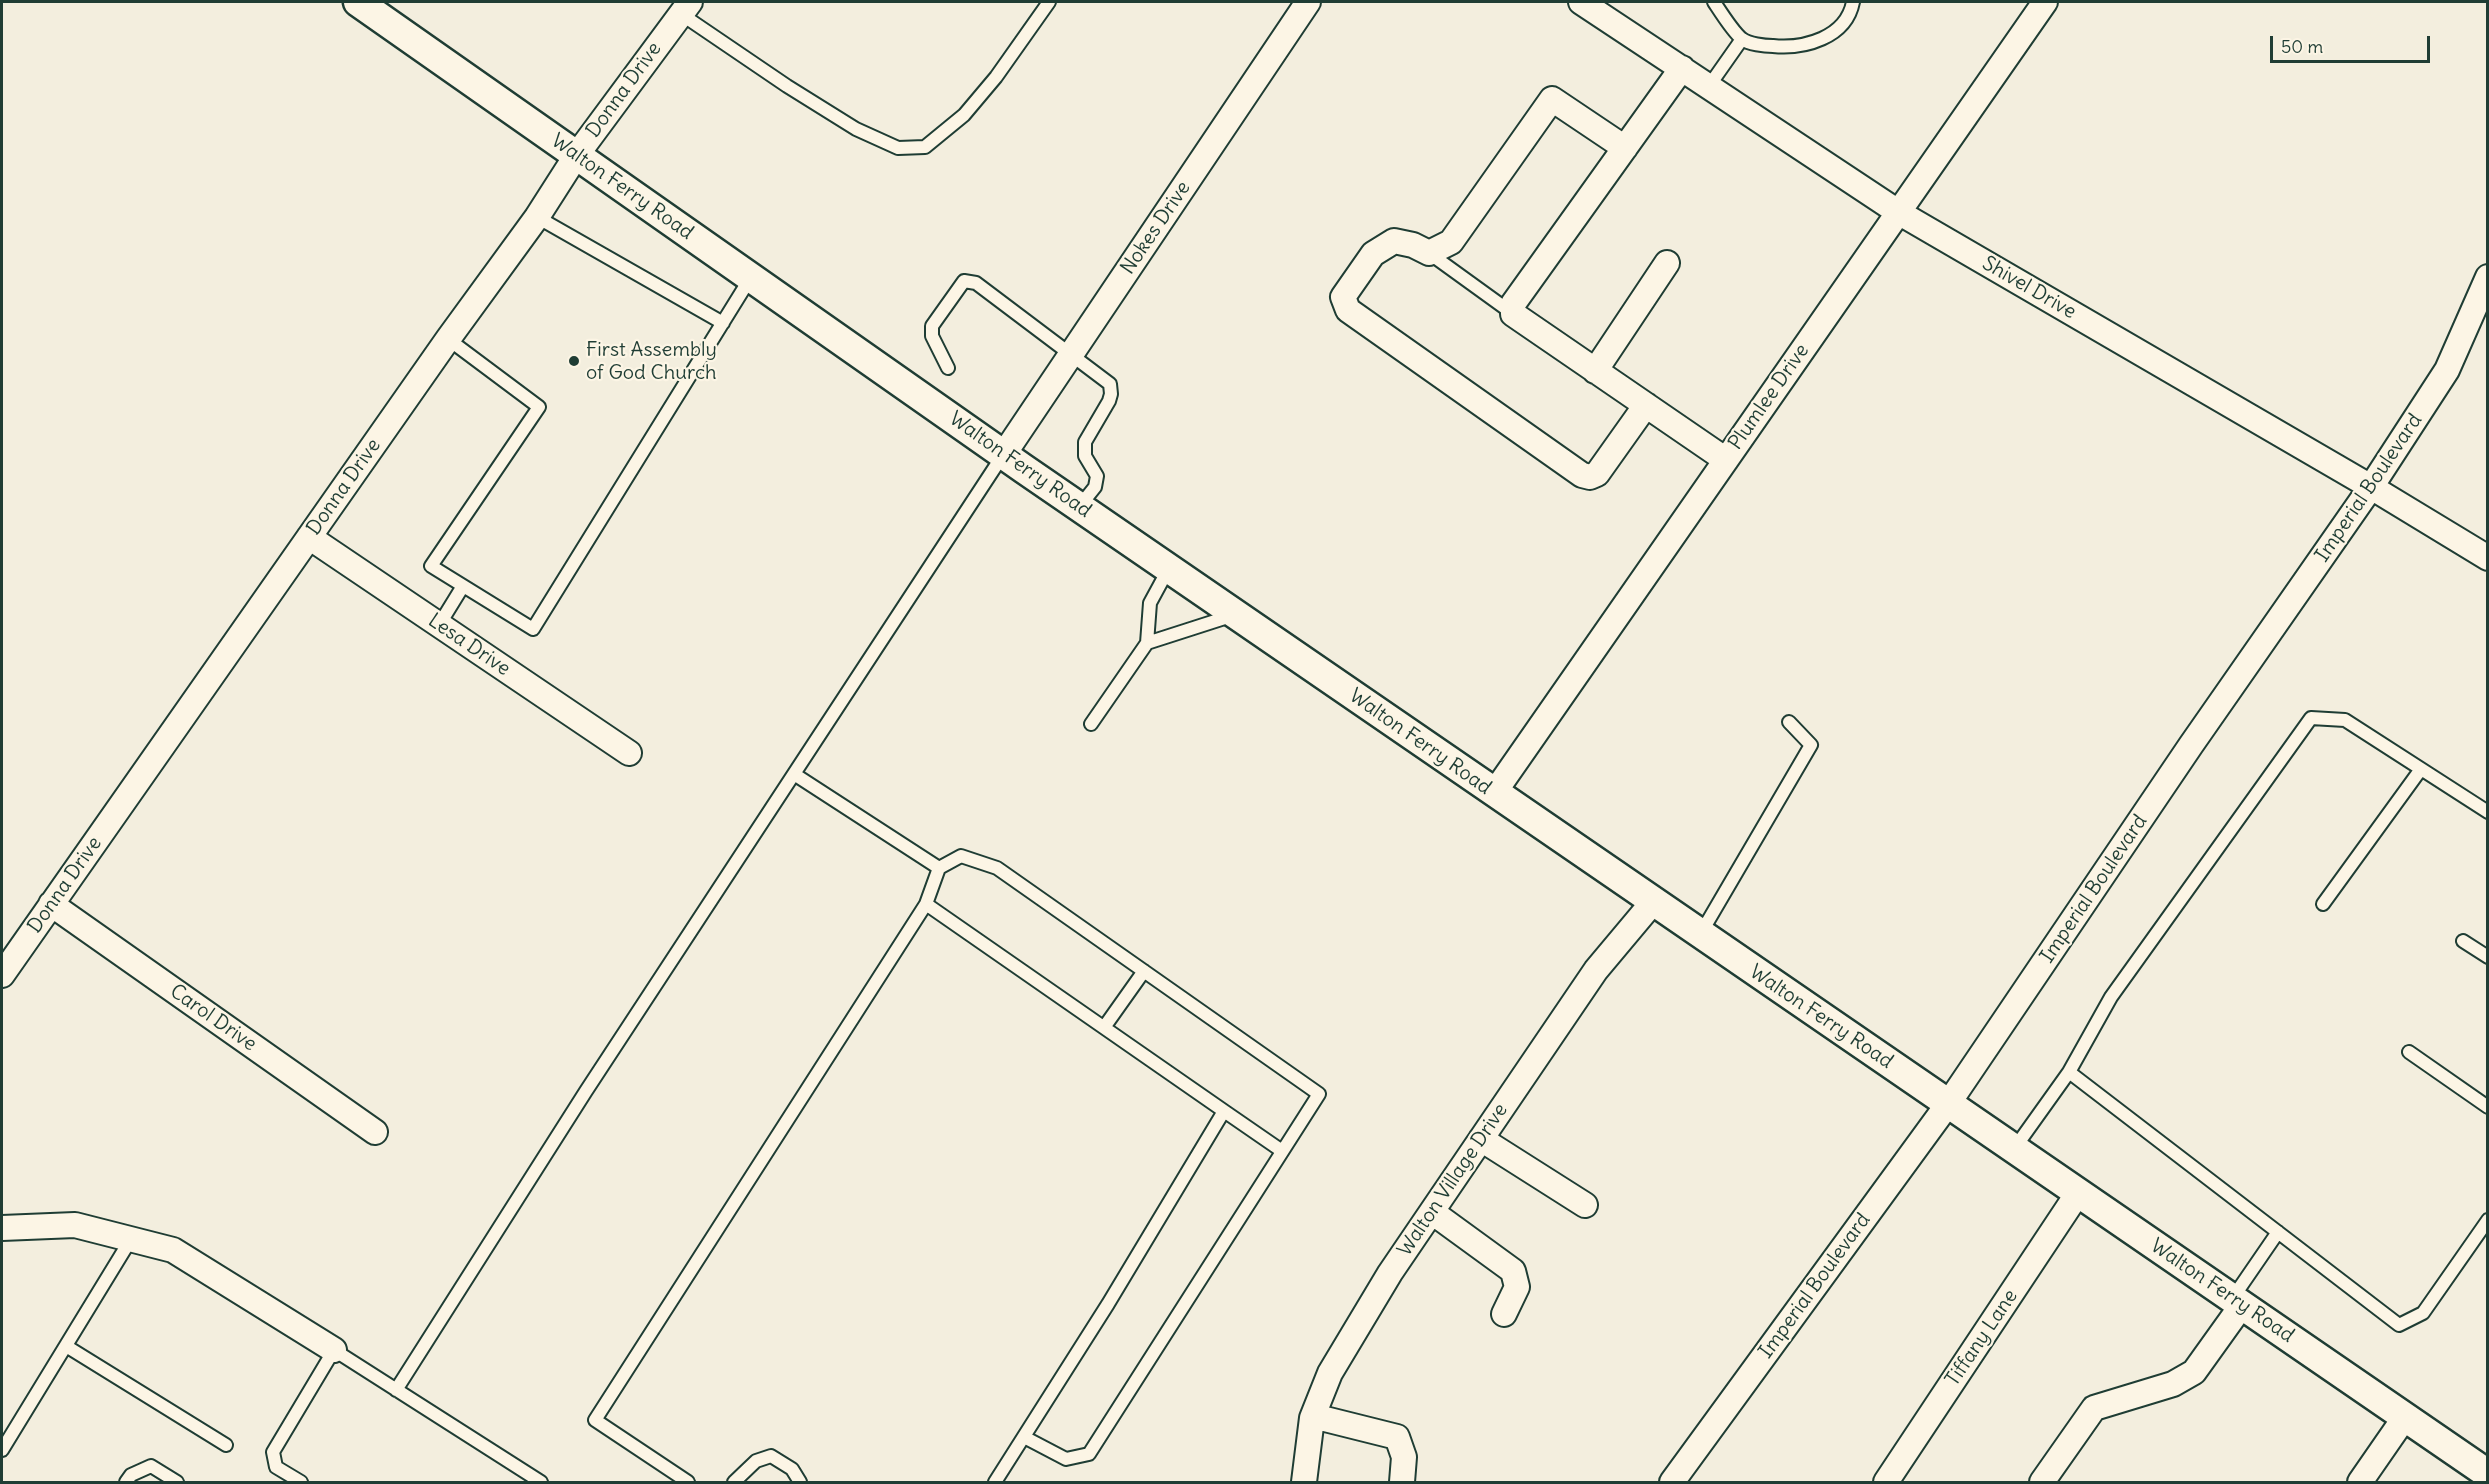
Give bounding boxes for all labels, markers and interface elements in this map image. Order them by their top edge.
scale bar [2273,24,2434,62]
text: 50 m [2281,35,2323,58]
street label: Donna Drive [581,38,667,142]
street label: Walton Ferry Road [546,129,698,245]
street label: Nokes Drive [1116,177,1196,279]
street label: Shivel Drive [1978,252,2080,324]
place label: First Assembly of God Church [586,338,717,385]
street label: Plumlee Drive [1724,339,1814,455]
marker: First Assembly of God Church [567,354,581,368]
street label: Walton Ferry Road [944,407,1096,523]
street label: Imperial Boulevard [2311,409,2427,567]
street label: Donna Drive [302,434,386,540]
street label: Lesa Drive [423,609,515,681]
street label: Walton Ferry Road [1344,684,1496,800]
street label: Imperial Boulevard [2036,810,2152,968]
street label: Donna Drive [23,832,107,938]
street label: Walton Ferry Road [1745,960,1897,1074]
street label: Carol Drive [165,979,261,1057]
street label: Walton Village Drive [1393,1099,1513,1261]
street label: Imperial Boulevard [1754,1209,1876,1363]
street label: Walton Ferry Road [2146,1234,2298,1348]
street label: Tiffany Lane [1941,1285,2023,1391]

